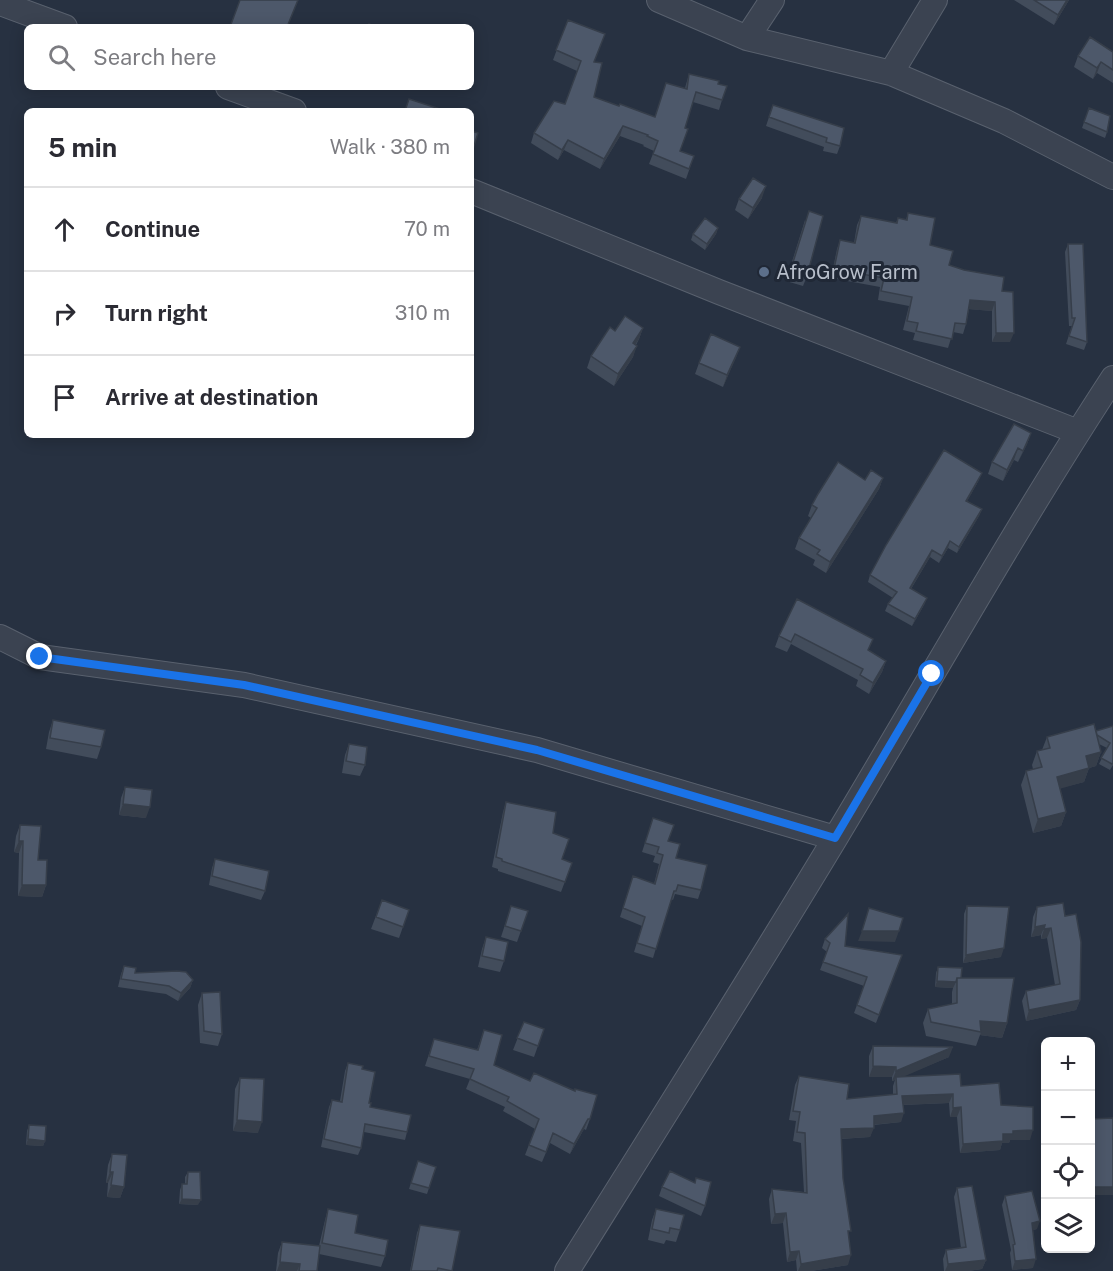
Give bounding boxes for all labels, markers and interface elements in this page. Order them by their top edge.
search box [24,24,474,90]
icon: search [45,41,78,74]
text: Search here [93,44,217,70]
text: 5 min [48,132,117,163]
text: Walk · 380 m [330,135,450,159]
icon: ahead [48,213,81,246]
text: Continue [105,216,200,242]
text: 70 m [404,217,450,241]
place label: AfroGrow Farm [776,260,918,284]
marker: AfroGrow Farm [757,265,771,279]
icon: right [48,297,81,330]
text: Turn right [105,300,208,326]
text: 310 m [395,301,450,325]
icon: arrive [48,381,81,414]
text: Arrive at destination [105,384,318,410]
route end [26,643,52,669]
route start [918,660,944,686]
map controls [1041,1037,1095,1253]
button: + [1041,1037,1095,1091]
button: − [1041,1091,1095,1145]
button: locate [1041,1145,1095,1199]
button: layers [1041,1199,1095,1253]

